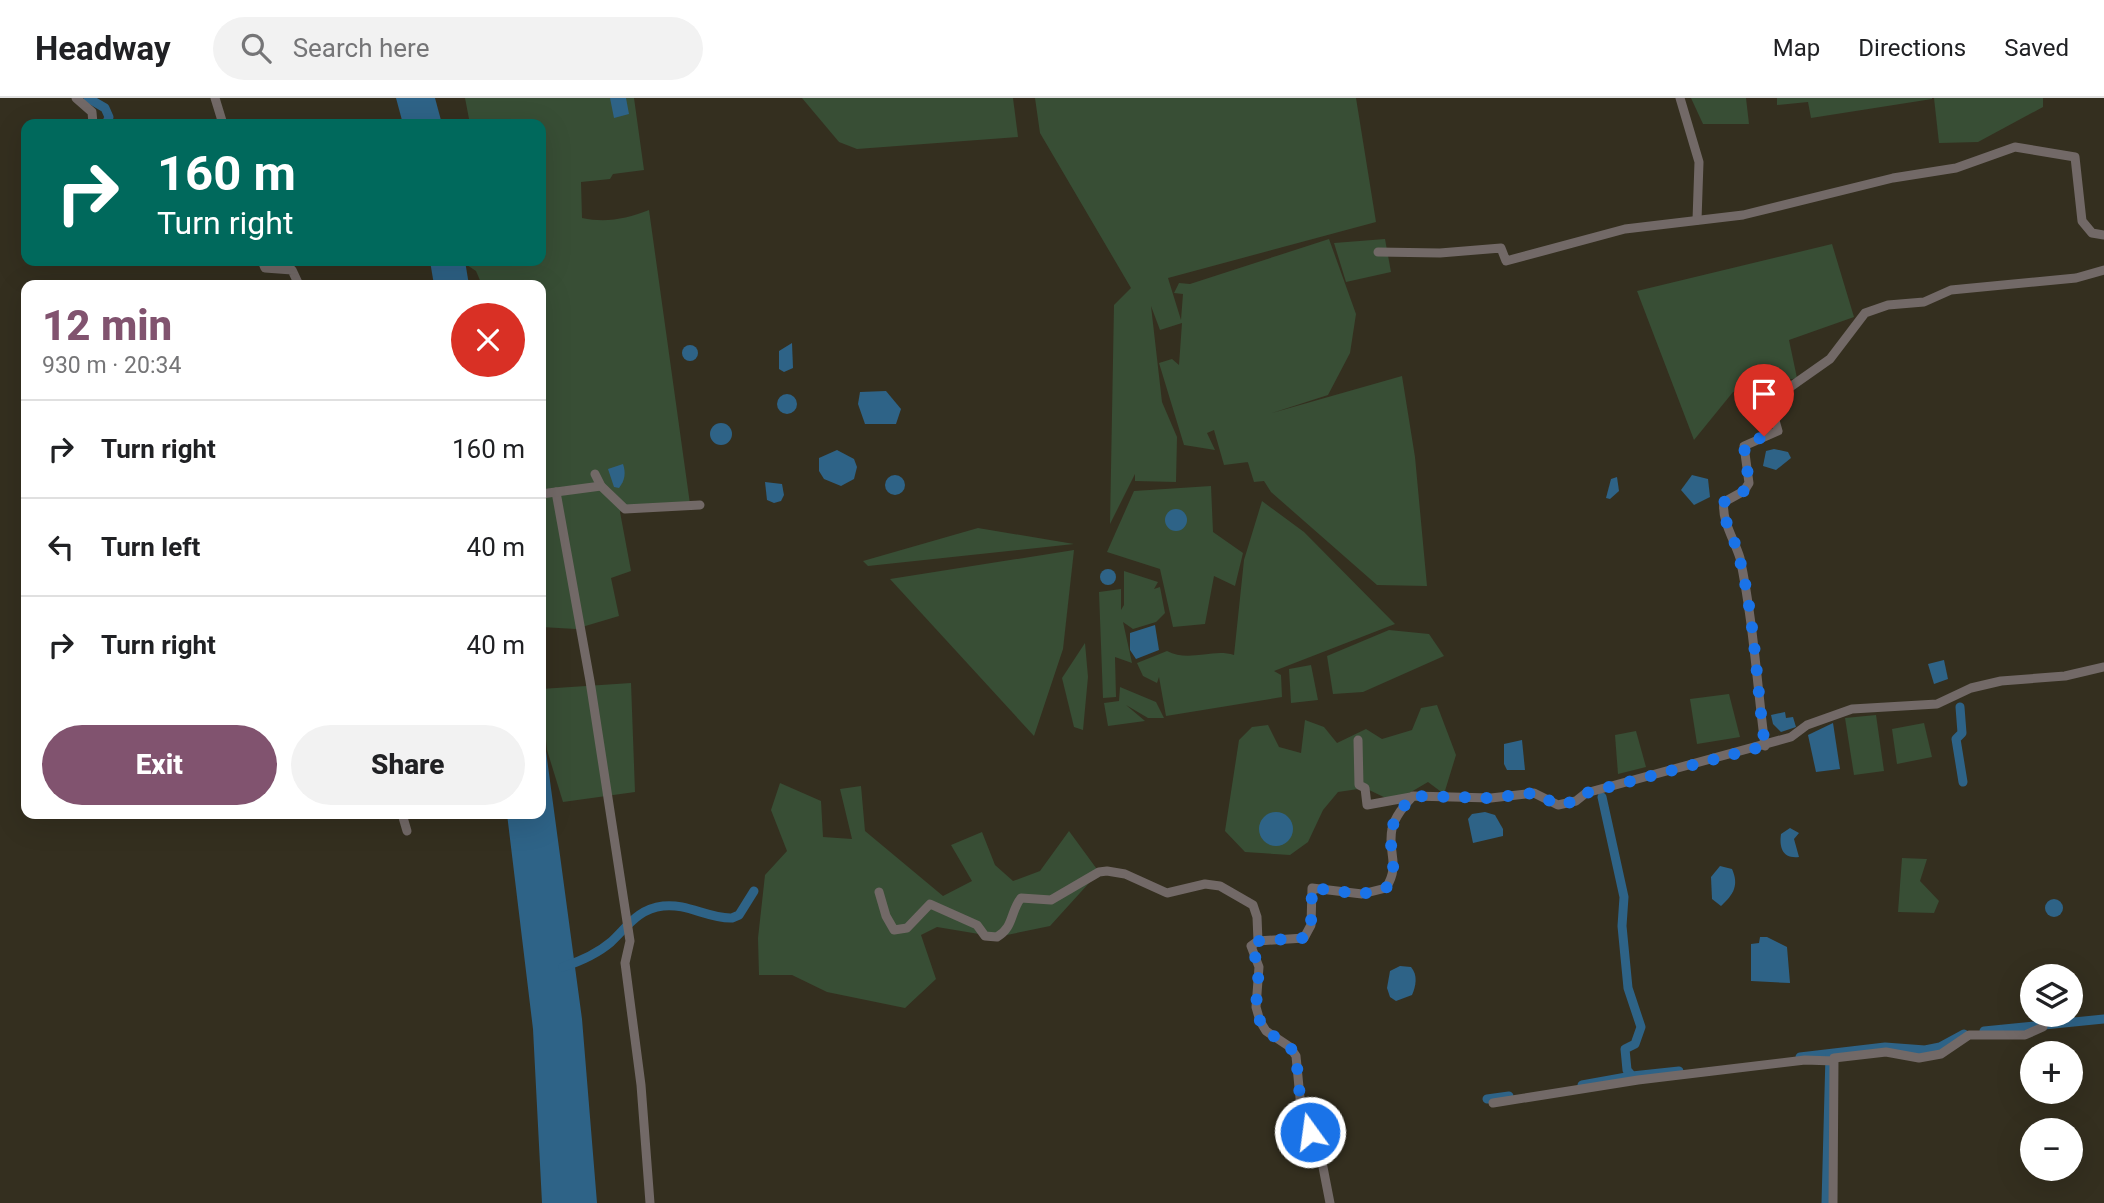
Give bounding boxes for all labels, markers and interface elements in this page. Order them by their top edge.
search box [213,17,703,80]
text: Headway [35,29,171,68]
icon: search [237,29,275,67]
text: Search here [293,33,429,63]
text: Map [1773,34,1820,62]
text: Directions [1858,34,1966,62]
text: Saved [2004,34,2069,62]
text: 160 m [157,145,296,202]
icon: right [42,147,133,238]
text: Turn right [157,204,293,242]
text: 12 min [42,301,172,350]
button: close [451,303,525,377]
text: 930 m · 20:34 [42,352,181,379]
pin [1734,364,1794,436]
icon: arrive [1745,375,1783,413]
icon: right [42,430,80,468]
text: Turn right [101,434,216,464]
text: 160 m [452,434,525,464]
icon: left [42,528,80,566]
text: Turn left [101,532,200,562]
text: 40 m [467,532,525,562]
icon: right [42,626,80,664]
text: Turn right [101,630,216,660]
text: 40 m [467,630,525,660]
button: Exit [42,725,277,805]
button: Share [291,725,525,805]
map controls [2020,964,2083,1181]
button: layers [2020,964,2083,1027]
button: + [2020,1041,2083,1104]
position arrow [1273,1095,1347,1169]
button: − [2020,1118,2083,1181]

